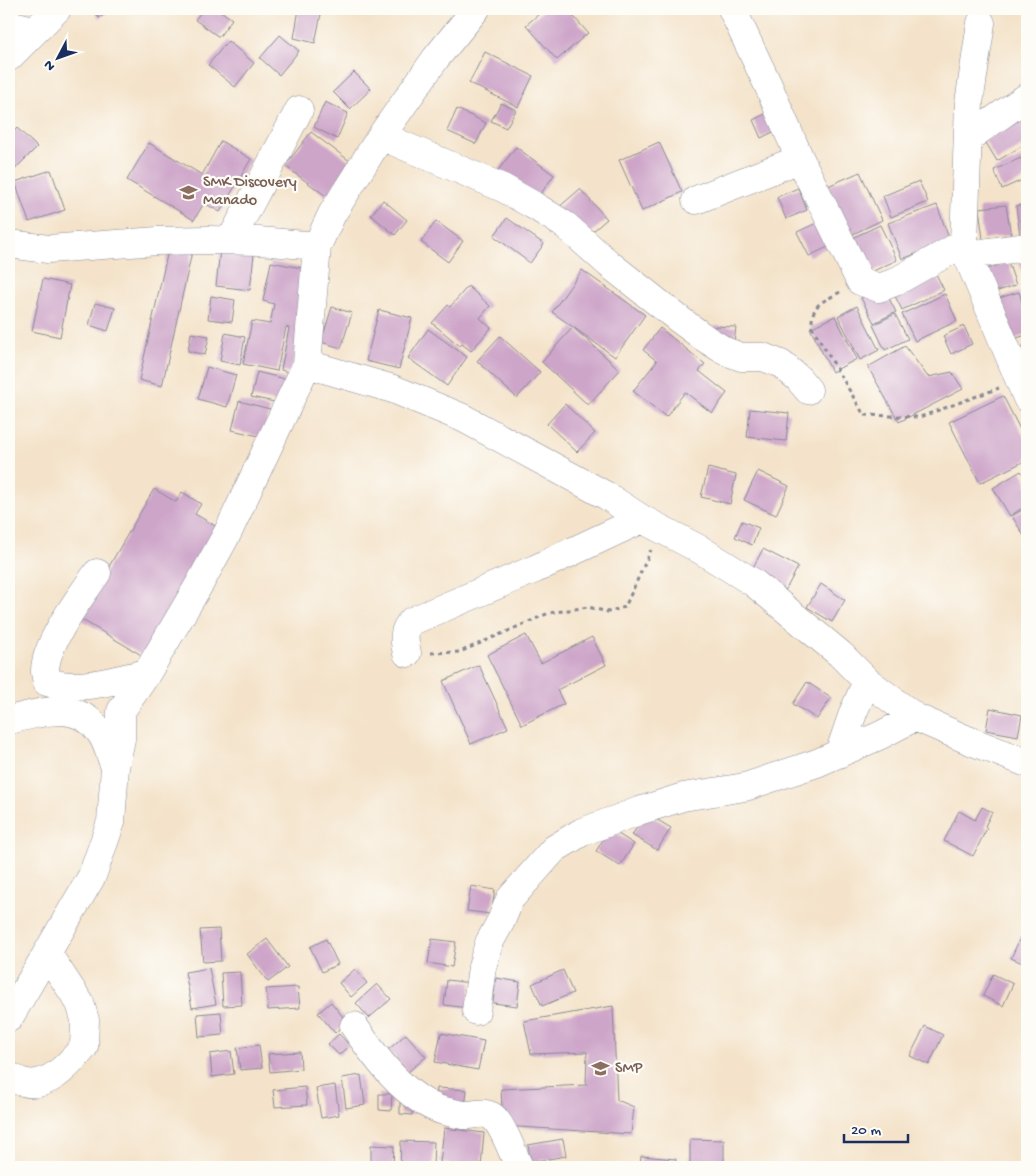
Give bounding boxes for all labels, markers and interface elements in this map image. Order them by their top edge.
north arrow [32,32,82,82]
text: N [41,56,59,74]
place label: SMK Discovery Manado [203,174,297,211]
school or university icon: SMK Discovery Manado [179,182,199,202]
school or university icon: SMP [591,1059,611,1079]
place label: SMP [615,1060,643,1079]
scale bar [844,1111,907,1143]
text: 20 m [851,1122,881,1140]

